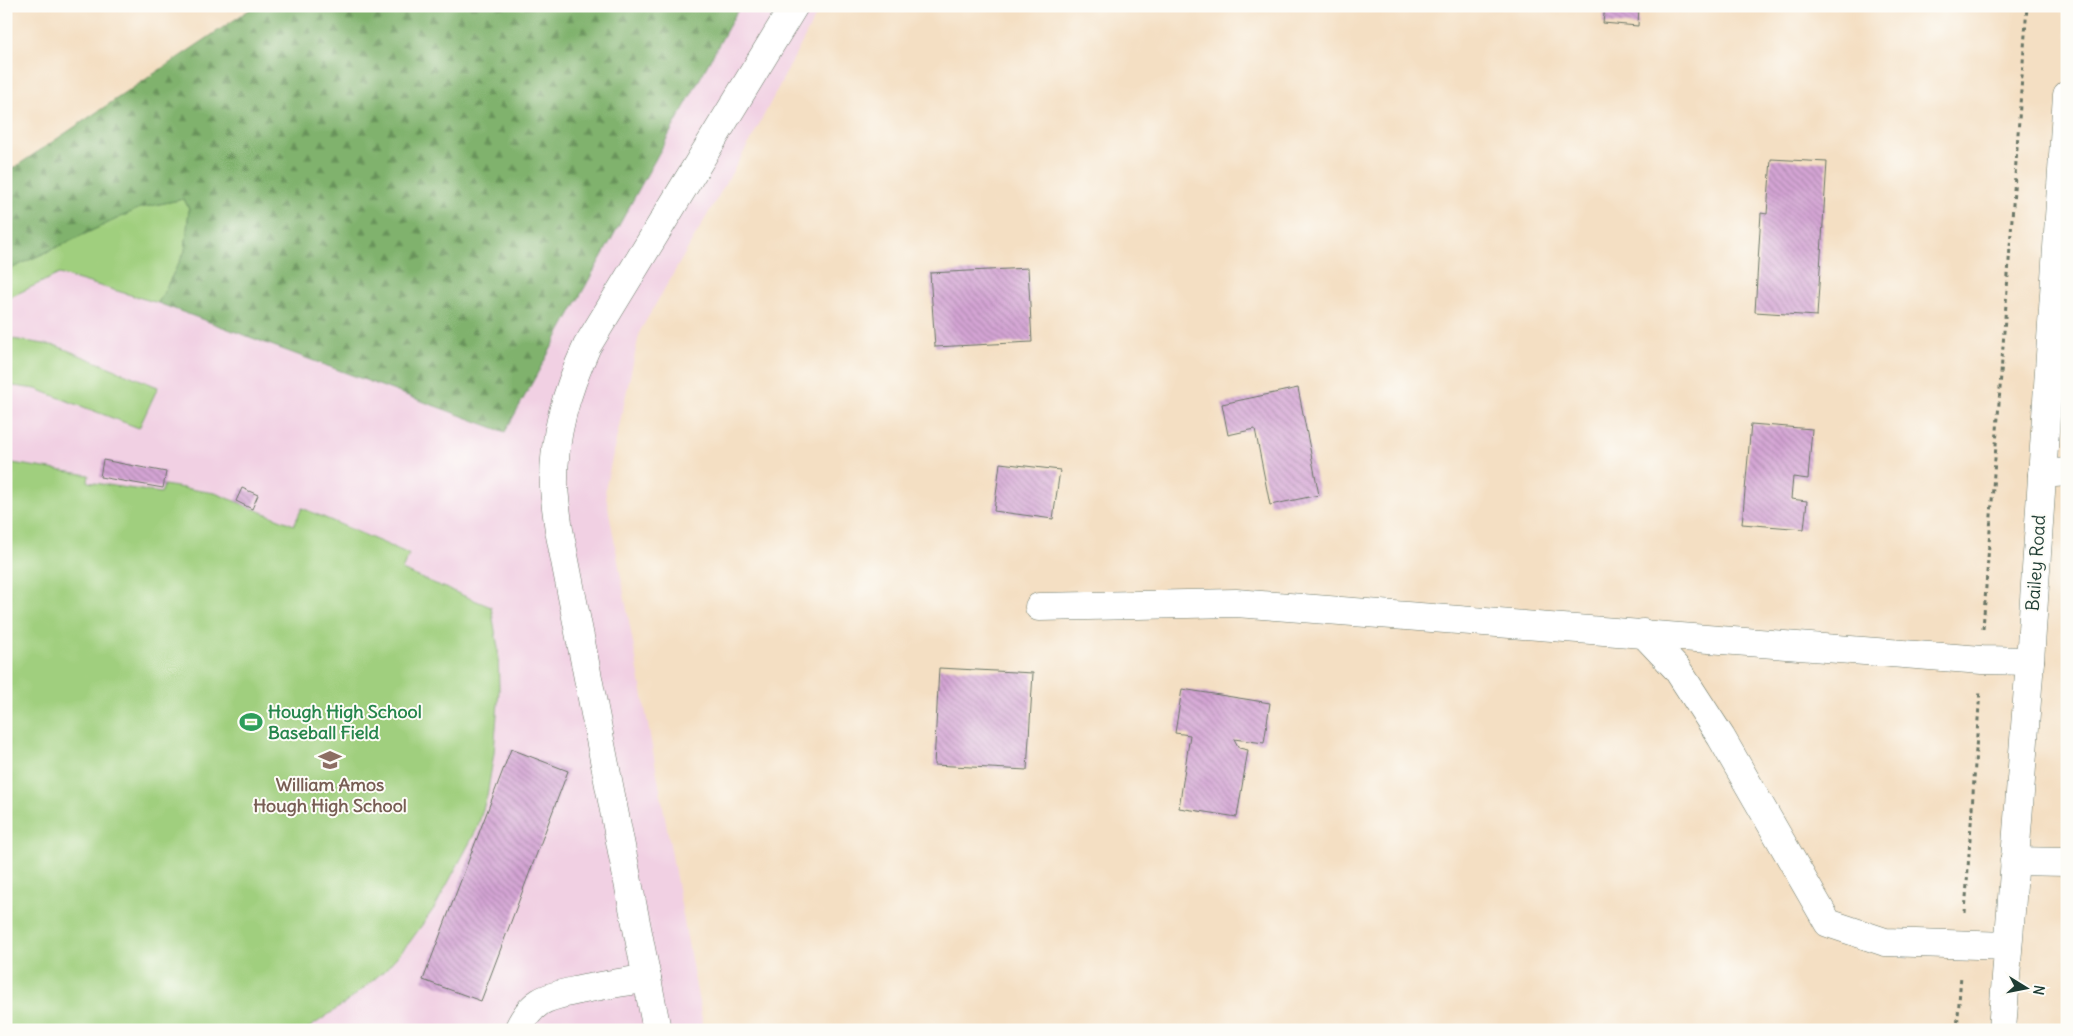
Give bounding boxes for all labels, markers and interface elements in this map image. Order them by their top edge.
street label: Bailey Road [2021,514,2050,612]
place label: Hough High School Baseball Field [268,700,422,744]
sports icon: Hough High School Baseball Field [238,709,264,735]
school or university icon: William Amos Hough High School [317,747,343,773]
place label: William Amos Hough High School [253,773,407,817]
north arrow [2000,964,2050,1014]
text: N [2029,984,2049,997]

